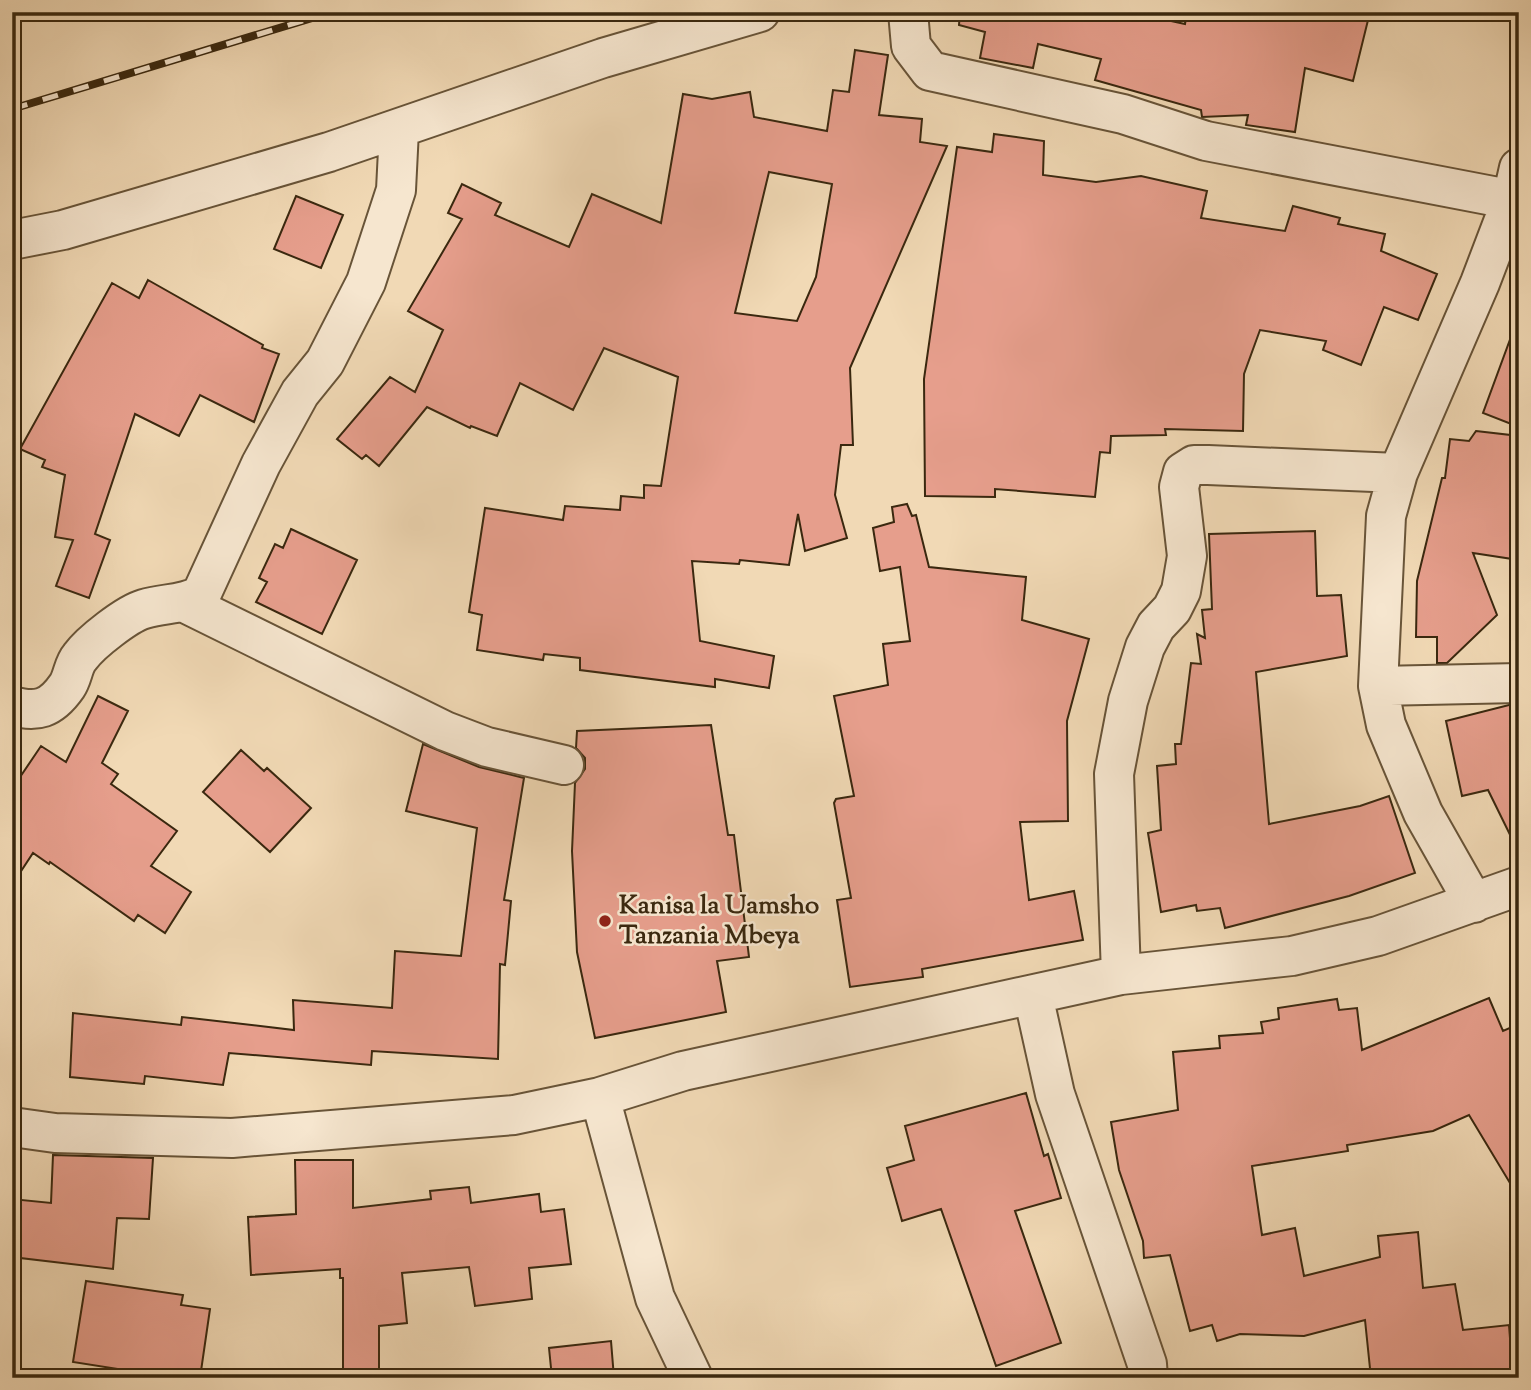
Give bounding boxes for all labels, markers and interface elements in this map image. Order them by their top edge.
place label: Kanisa la Uamsho Tanzania Mbeya [619,888,819,955]
marker: Kanisa la Uamsho Tanzania Mbeya [597,913,613,929]

